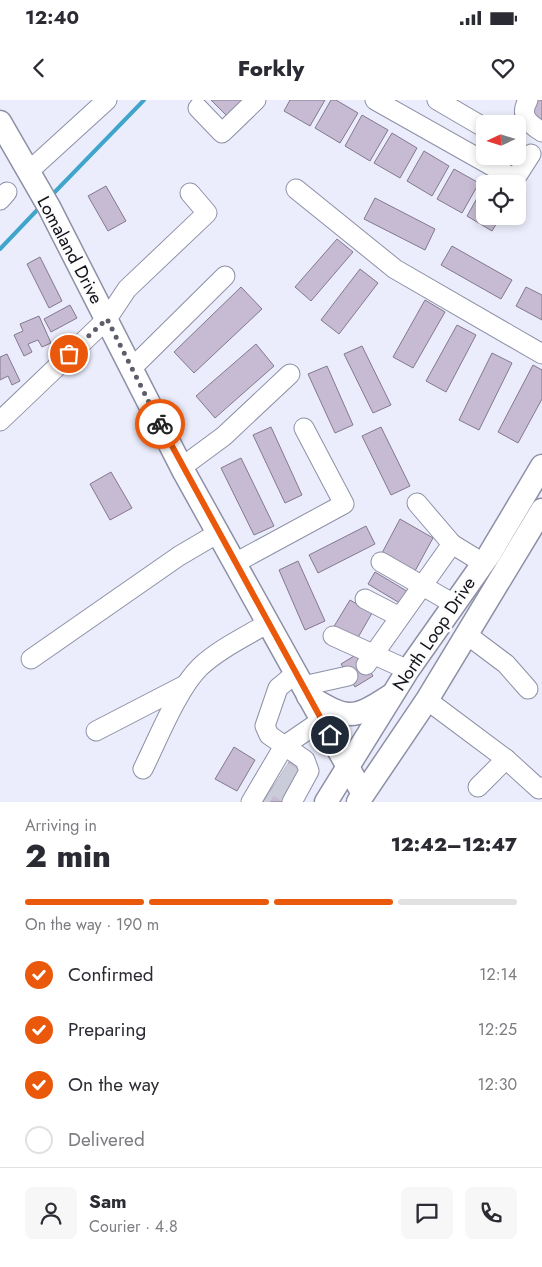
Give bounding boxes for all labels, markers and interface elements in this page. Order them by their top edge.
text: 12:40 [25,4,79,31]
text: Forkly [238,52,304,84]
icon: back [25,54,53,82]
icon: heart [489,54,517,82]
north arrow [476,115,526,165]
map controls [476,115,526,225]
button: locate [476,175,526,225]
street label: Lomaland Drive [31,192,109,308]
pin [48,333,90,375]
icon: bag [55,340,83,368]
courier [135,399,185,449]
icon: bike [146,410,174,438]
street label: North Loop Drive [386,572,482,696]
pin [309,714,351,756]
icon: home [316,721,344,749]
text: Arriving in [25,814,97,837]
text: 12:42–12:47 [391,831,517,858]
text: 2 min [25,833,111,879]
text: On the way · 190 m [25,913,159,936]
icon: check [25,961,53,989]
text: Confirmed [68,961,154,988]
text: 12:14 [479,963,517,986]
icon: check [25,1016,53,1044]
text: Preparing [68,1016,146,1043]
text: 12:25 [478,1018,517,1041]
icon: check [25,1071,53,1099]
text: On the way [68,1071,159,1098]
text: 12:30 [478,1073,517,1096]
text: Delivered [68,1126,145,1153]
button: person [25,1187,77,1239]
button: chat [401,1187,453,1239]
button: phone [465,1187,517,1239]
text: Sam [89,1188,127,1215]
text: Courier · 4.8 [89,1215,178,1238]

